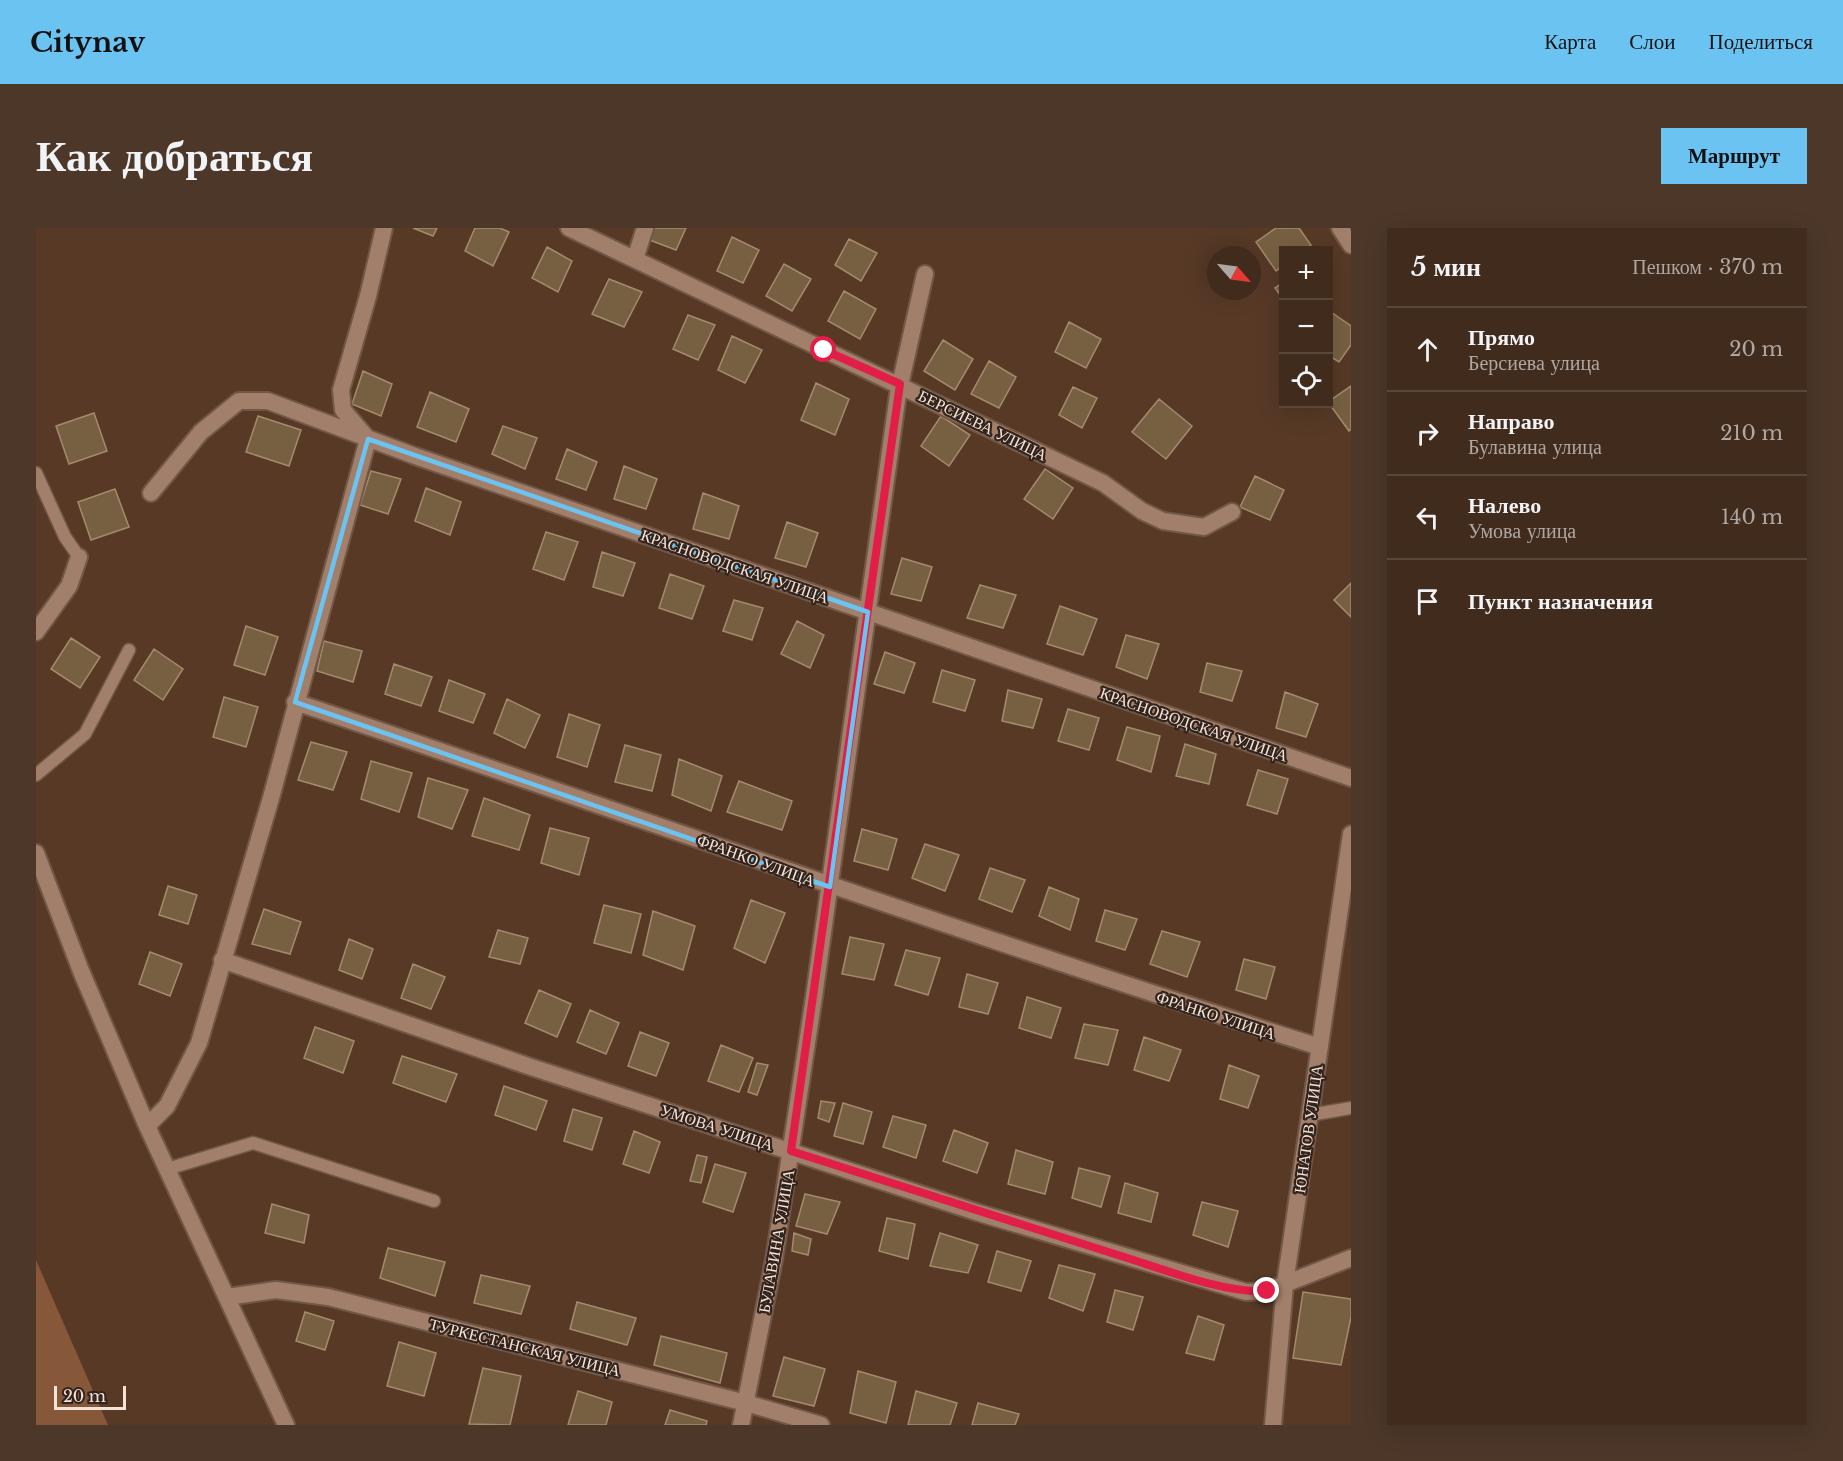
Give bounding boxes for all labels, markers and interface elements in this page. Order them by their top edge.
text: Citynav [30,25,145,60]
text: Карта [1544,29,1596,55]
text: Слои [1629,29,1675,55]
text: Поделиться [1708,29,1813,55]
button: Маршрут [1661,128,1807,184]
text: Как добраться [36,130,313,182]
north arrow [1207,246,1261,300]
map controls [1279,246,1333,408]
button: + [1279,246,1333,300]
text: 5 мин [1411,251,1481,283]
text: Пешком · 370 m [1632,255,1783,279]
button: − [1279,300,1333,354]
text: Прямо [1468,324,1535,351]
icon: ahead [1411,333,1444,366]
route start [810,336,836,362]
text: 20 m [1729,337,1783,361]
text: Берсиева улица [1468,351,1600,375]
button: locate [1279,354,1333,408]
street label: БЕРСИЕВА УЛИЦА [915,385,1051,465]
text: Направо [1468,408,1554,435]
icon: right [1411,417,1444,450]
text: 210 m [1720,421,1783,445]
text: Булавина улица [1468,435,1602,459]
text: Налево [1468,492,1541,519]
icon: left [1411,501,1444,534]
text: 140 m [1721,505,1783,529]
text: Умова улица [1468,519,1576,543]
street label: КРАСНОВОДСКАЯ УЛИЦА [638,524,832,608]
icon: arrive [1411,585,1444,618]
text: Пункт назначения [1468,588,1653,615]
street label: КРАСНОВОДСКАЯ УЛИЦА [1097,682,1291,766]
street label: ФРАНКО УЛИЦА [694,829,818,891]
street label: ФРАНКО УЛИЦА [1154,986,1279,1044]
street label: ЮНАТОВ УЛИЦА [1289,1063,1327,1195]
street label: УМОВА УЛИЦА [658,1099,777,1155]
street label: БУЛАВИНА УЛИЦА [754,1167,799,1314]
route end [1253,1277,1279,1303]
street label: ТУРКЕСТАНСКАЯ УЛИЦА [427,1314,623,1381]
scale bar [54,1383,126,1410]
text: 20 m [63,1386,106,1406]

